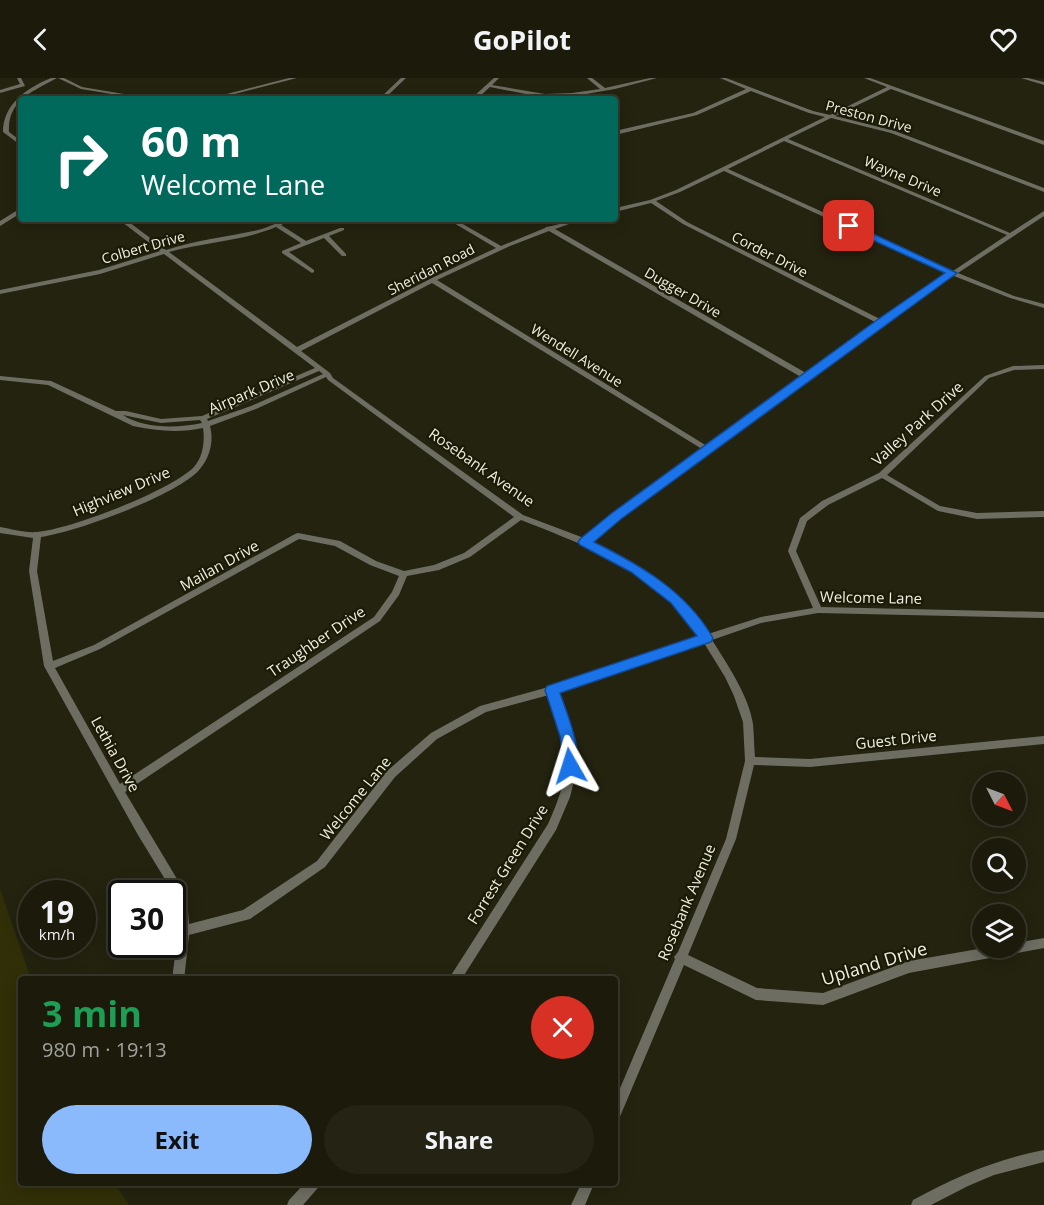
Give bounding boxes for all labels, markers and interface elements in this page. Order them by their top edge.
text: GoPilot [473,21,571,58]
icon: back [24,23,57,56]
icon: heart [987,23,1020,56]
street label: Preston Drive [824,95,914,137]
text: 60 m [141,112,241,169]
icon: right [42,120,120,198]
street label: Wayne Drive [862,151,945,201]
text: Welcome Lane [141,166,325,203]
pin [823,200,874,251]
icon: arrive [832,209,865,242]
street label: Colbert Drive [99,226,187,268]
street label: Corder Drive [729,227,811,281]
street label: Sheridan Road [384,239,478,299]
street label: Dugger Drive [641,262,725,322]
street label: Wendell Avenue [527,319,627,391]
street label: Airpark Drive [205,364,297,418]
street label: Valley Park Drive [867,377,967,469]
street label: Rosebank Avenue [425,423,539,511]
street label: Highview Drive [69,461,173,521]
street label: Mailan Drive [176,535,262,595]
street label: Welcome Lane [820,586,922,608]
street label: Traughber Drive [263,601,369,681]
street label: Lethia Drive [87,713,145,795]
street label: Guest Drive [854,725,938,753]
position arrow [538,734,602,798]
street label: Welcome Lane [315,752,395,844]
north arrow [972,772,1026,826]
map controls [972,772,1026,958]
street label: Forrest Green Drive [462,800,552,928]
button: search [972,838,1026,892]
street label: Rosebank Avenue [652,841,720,963]
speed limit sign: 30 [108,880,186,958]
text: 19 [40,891,74,932]
button: layers [972,904,1026,958]
text: km/h [39,924,75,944]
street label: Upland Drive [818,936,930,990]
text: 3 min [42,989,142,1038]
button: close [531,996,594,1059]
text: 980 m · 19:13 [42,1036,167,1063]
button: Exit [42,1105,312,1174]
button: Share [324,1105,594,1174]

